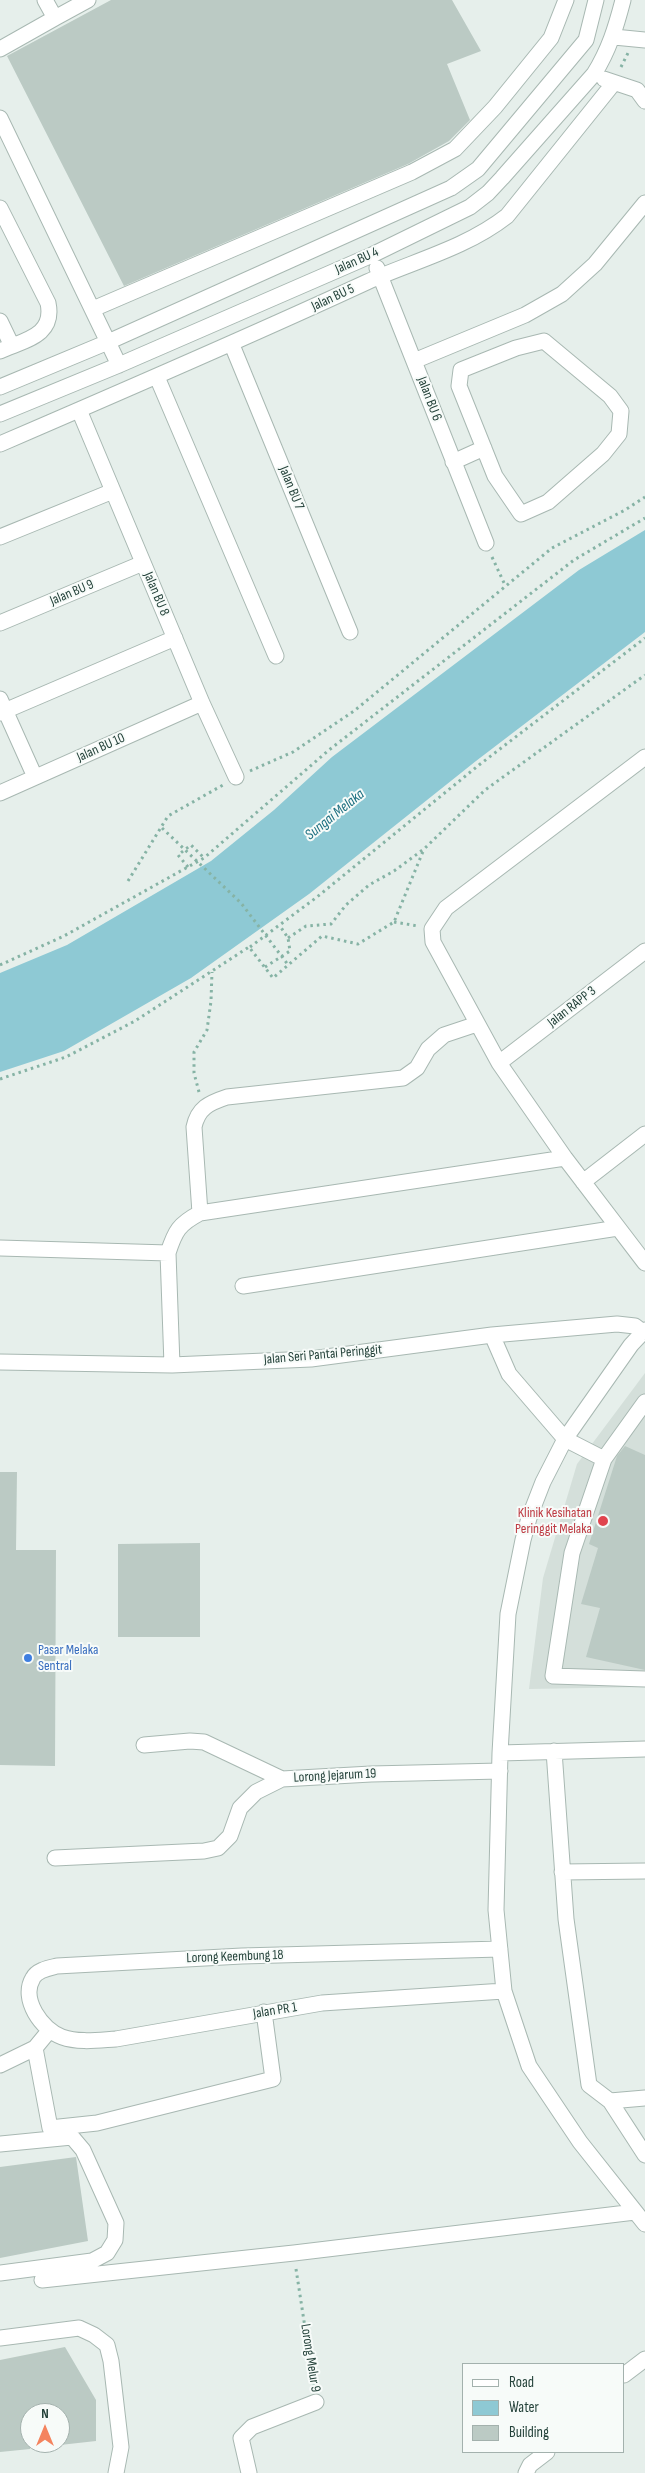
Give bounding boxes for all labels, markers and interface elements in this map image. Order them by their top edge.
street label: Jalan BU 4 [333,244,381,278]
street label: Jalan BU 5 [309,281,357,315]
street label: Jalan BU 6 [413,375,445,423]
street label: Jalan BU 7 [275,464,307,512]
street label: Jalan BU 8 [139,570,173,618]
street label: Jalan BU 9 [48,576,96,610]
street label: Jalan BU 10 [74,730,128,766]
water label: Sungai Melaka [302,786,368,844]
street label: Jalan RAPP 3 [544,983,600,1031]
street label: Jalan Seri Pantai Peringgit [263,1341,383,1369]
place label: Klinik Kesihatan Peringgit Melaka [515,1505,592,1538]
marker: Klinik Kesihatan Peringgit Melaka [596,1514,610,1528]
place label: Pasar Melaka Sentral [38,1642,98,1674]
marker: Pasar Melaka Sentral [22,1652,34,1664]
street label: Lorong Jejarum 19 [293,1765,377,1787]
street label: Lorong Keembung 18 [186,1947,284,1967]
street label: Jalan PR 1 [252,1999,298,2023]
street label: Lorong Melur 9 [296,2323,324,2393]
legend [462,2363,625,2453]
text: Road [509,2373,534,2392]
text: Water [509,2398,539,2417]
north arrow [20,2403,70,2453]
text: N [41,2405,49,2422]
text: Building [509,2423,549,2442]

